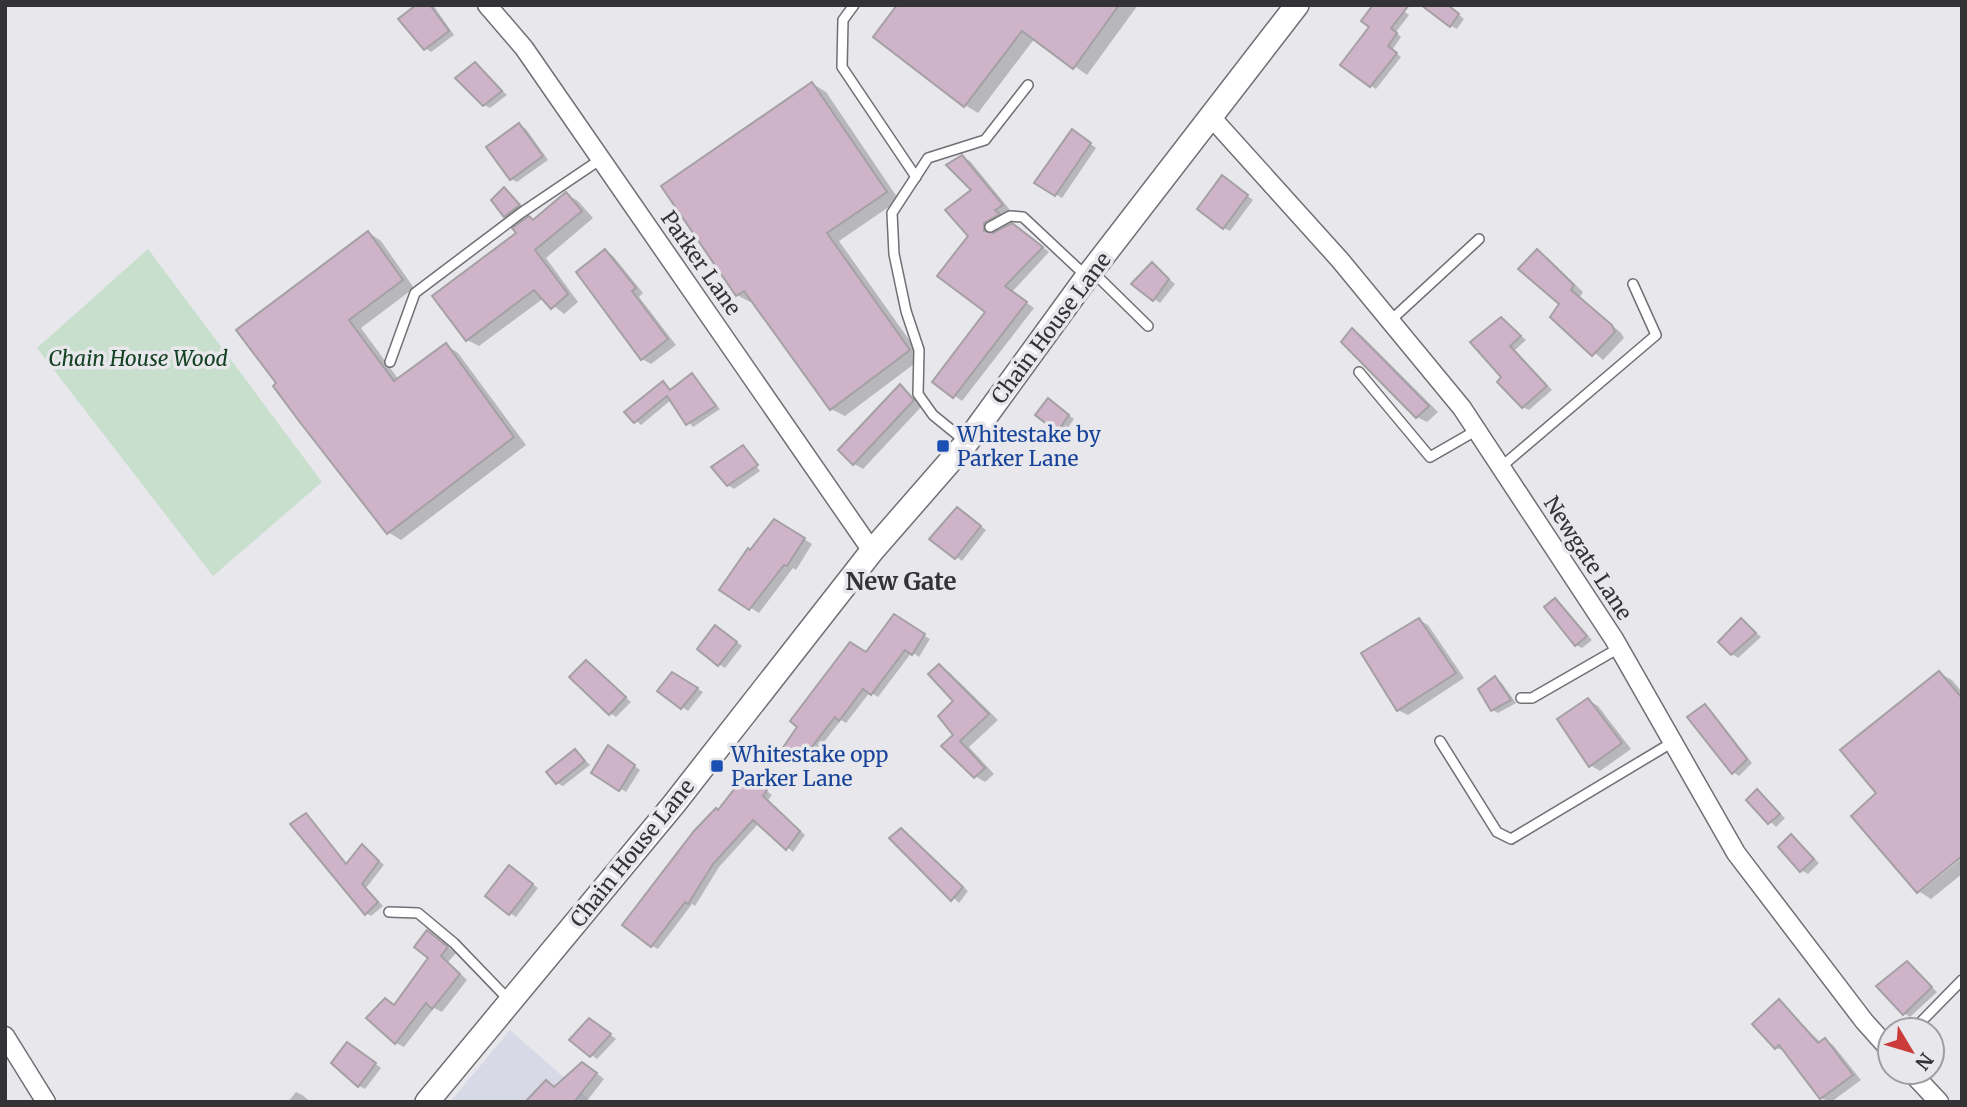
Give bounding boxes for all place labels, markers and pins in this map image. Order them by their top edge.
place label: Whitestake by Parker Lane [956,421,1102,472]
marker: Whitestake by Parker Lane [935,438,951,454]
place label: Whitestake opp Parker Lane [730,741,889,792]
marker: Whitestake opp Parker Lane [709,758,725,774]

